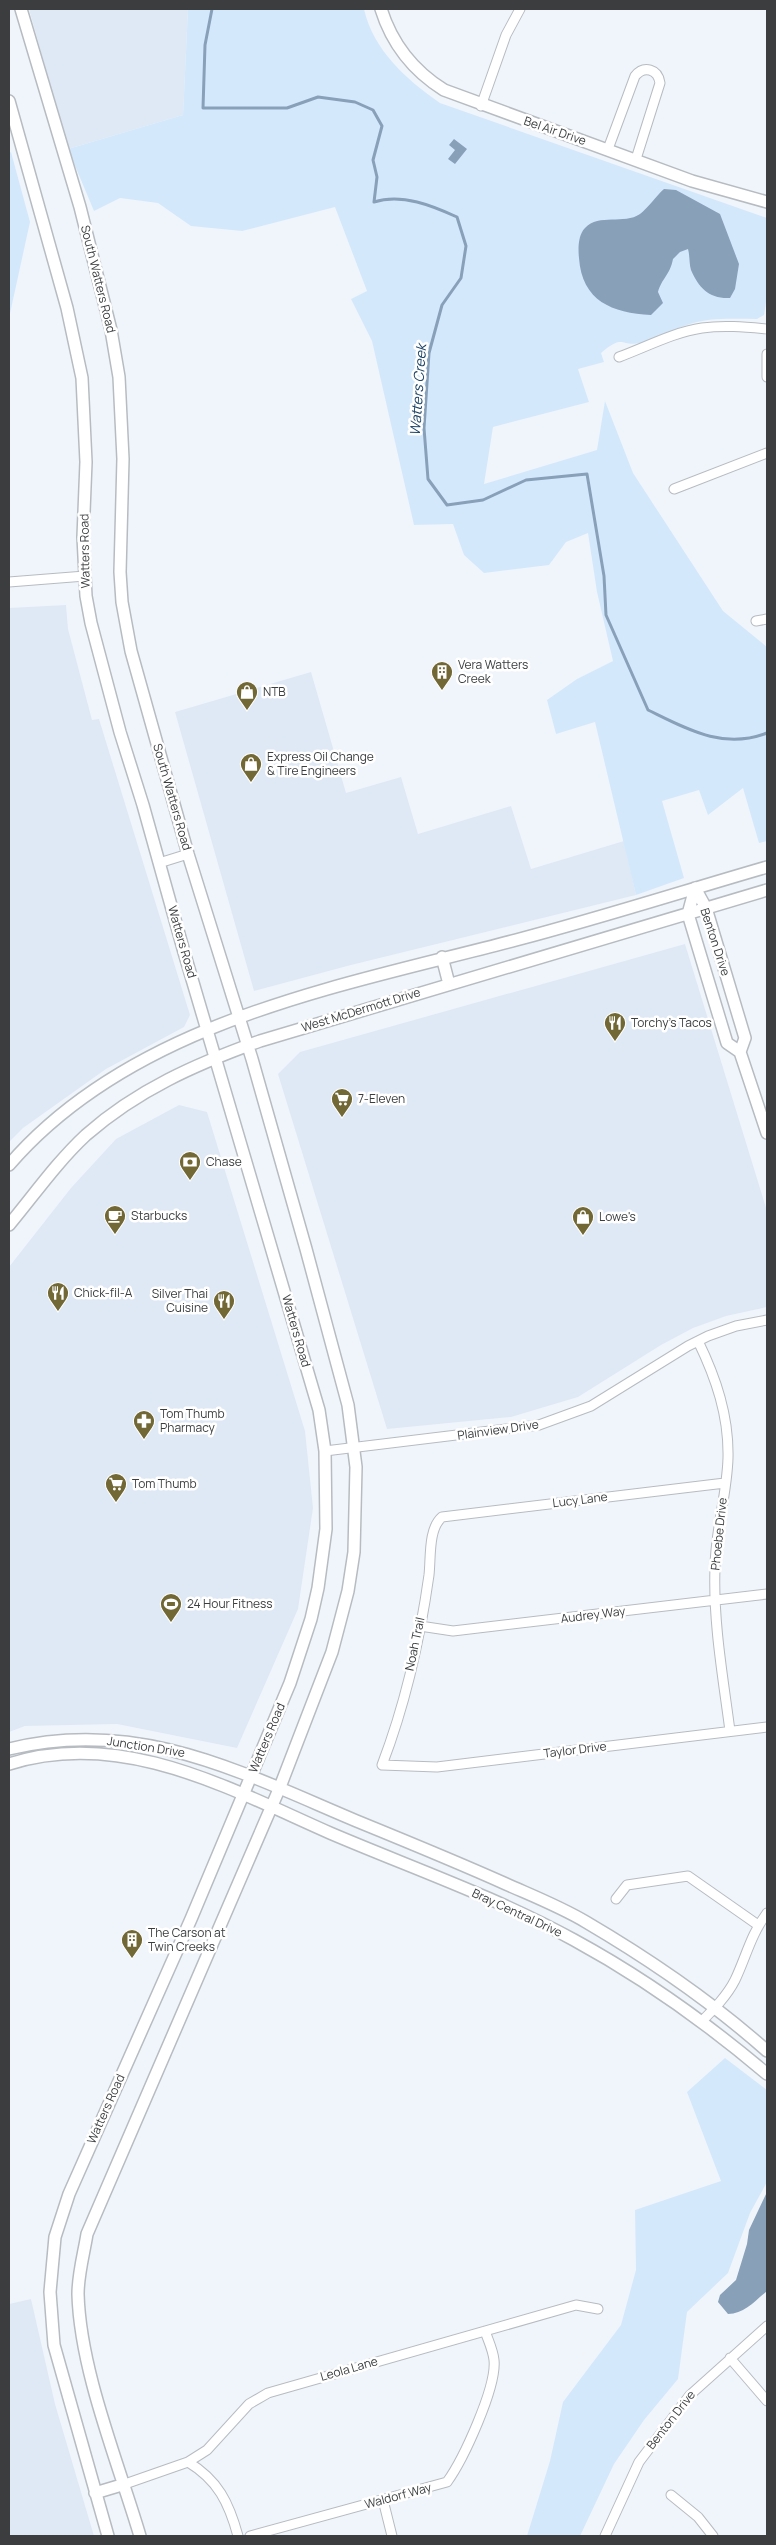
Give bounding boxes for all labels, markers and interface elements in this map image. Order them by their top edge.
street label: Bel Air Drive [522,112,589,149]
street label: South Watters Road [77,223,120,335]
water label: Watters Creek [405,341,430,437]
street label: Watters Road [75,514,94,588]
place label: Vera Watters Creek [458,656,528,687]
building icon: Vera Watters Creek [430,660,454,691]
shop icon: NTB [235,680,259,711]
place label: NTB [263,683,286,700]
street label: South Watters Road [149,741,196,852]
place label: Express Oil Change & Tire Engineers [267,748,374,779]
shop icon: Express Oil Change & Tire Engineers [239,752,263,783]
street label: Watters Road [164,904,201,980]
street label: Benton Drive [696,906,734,978]
street label: West McDermott Drive [299,983,423,1036]
restaurant icon: Torchy's Tacos [603,1011,627,1042]
place label: Torchy's Tacos [631,1014,712,1031]
supermarket icon: 7-Eleven [330,1087,354,1118]
place label: 7-Eleven [358,1090,405,1107]
bank icon: Chase [178,1150,202,1181]
place label: Chase [206,1153,242,1170]
cafe icon: Starbucks [103,1204,127,1235]
shop icon: Lowe's [571,1205,595,1236]
place label: Starbucks [131,1207,187,1224]
place label: Lowe's [599,1208,636,1225]
restaurant icon: Chick-fil-A [46,1281,70,1312]
place label: Chick-fil-A [74,1284,133,1301]
place label: Silver Thai Cuisine [152,1285,208,1316]
restaurant icon: Silver Thai Cuisine [212,1289,236,1320]
street label: Watters Road [278,1293,315,1369]
place label: Tom Thumb Pharmacy [160,1405,225,1436]
pharmacy icon: Tom Thumb Pharmacy [132,1409,156,1440]
street label: Plainview Drive [456,1415,540,1444]
supermarket icon: Tom Thumb [104,1472,128,1503]
place label: Tom Thumb [132,1475,197,1492]
street label: Lucy Lane [551,1488,608,1511]
street label: Phoebe Drive [706,1497,731,1571]
sports icon: 24 Hour Fitness [159,1592,183,1623]
place label: 24 Hour Fitness [187,1595,273,1612]
street label: Audrey Way [560,1602,627,1627]
street label: Noah Trail [401,1616,428,1672]
street label: Watters Road [244,1700,289,1775]
street label: Junction Drive [106,1732,186,1761]
street label: Taylor Drive [542,1737,608,1762]
street label: Bray Central Drive [469,1884,565,1941]
place label: The Carson at Twin Creeks [148,1924,226,1955]
building icon: The Carson at Twin Creeks [120,1928,144,1959]
street label: Watters Road [83,2071,128,2146]
street label: Leola Lane [318,2352,380,2385]
street label: Benton Drive [642,2387,699,2453]
street label: Waldorf Way [363,2478,434,2513]

